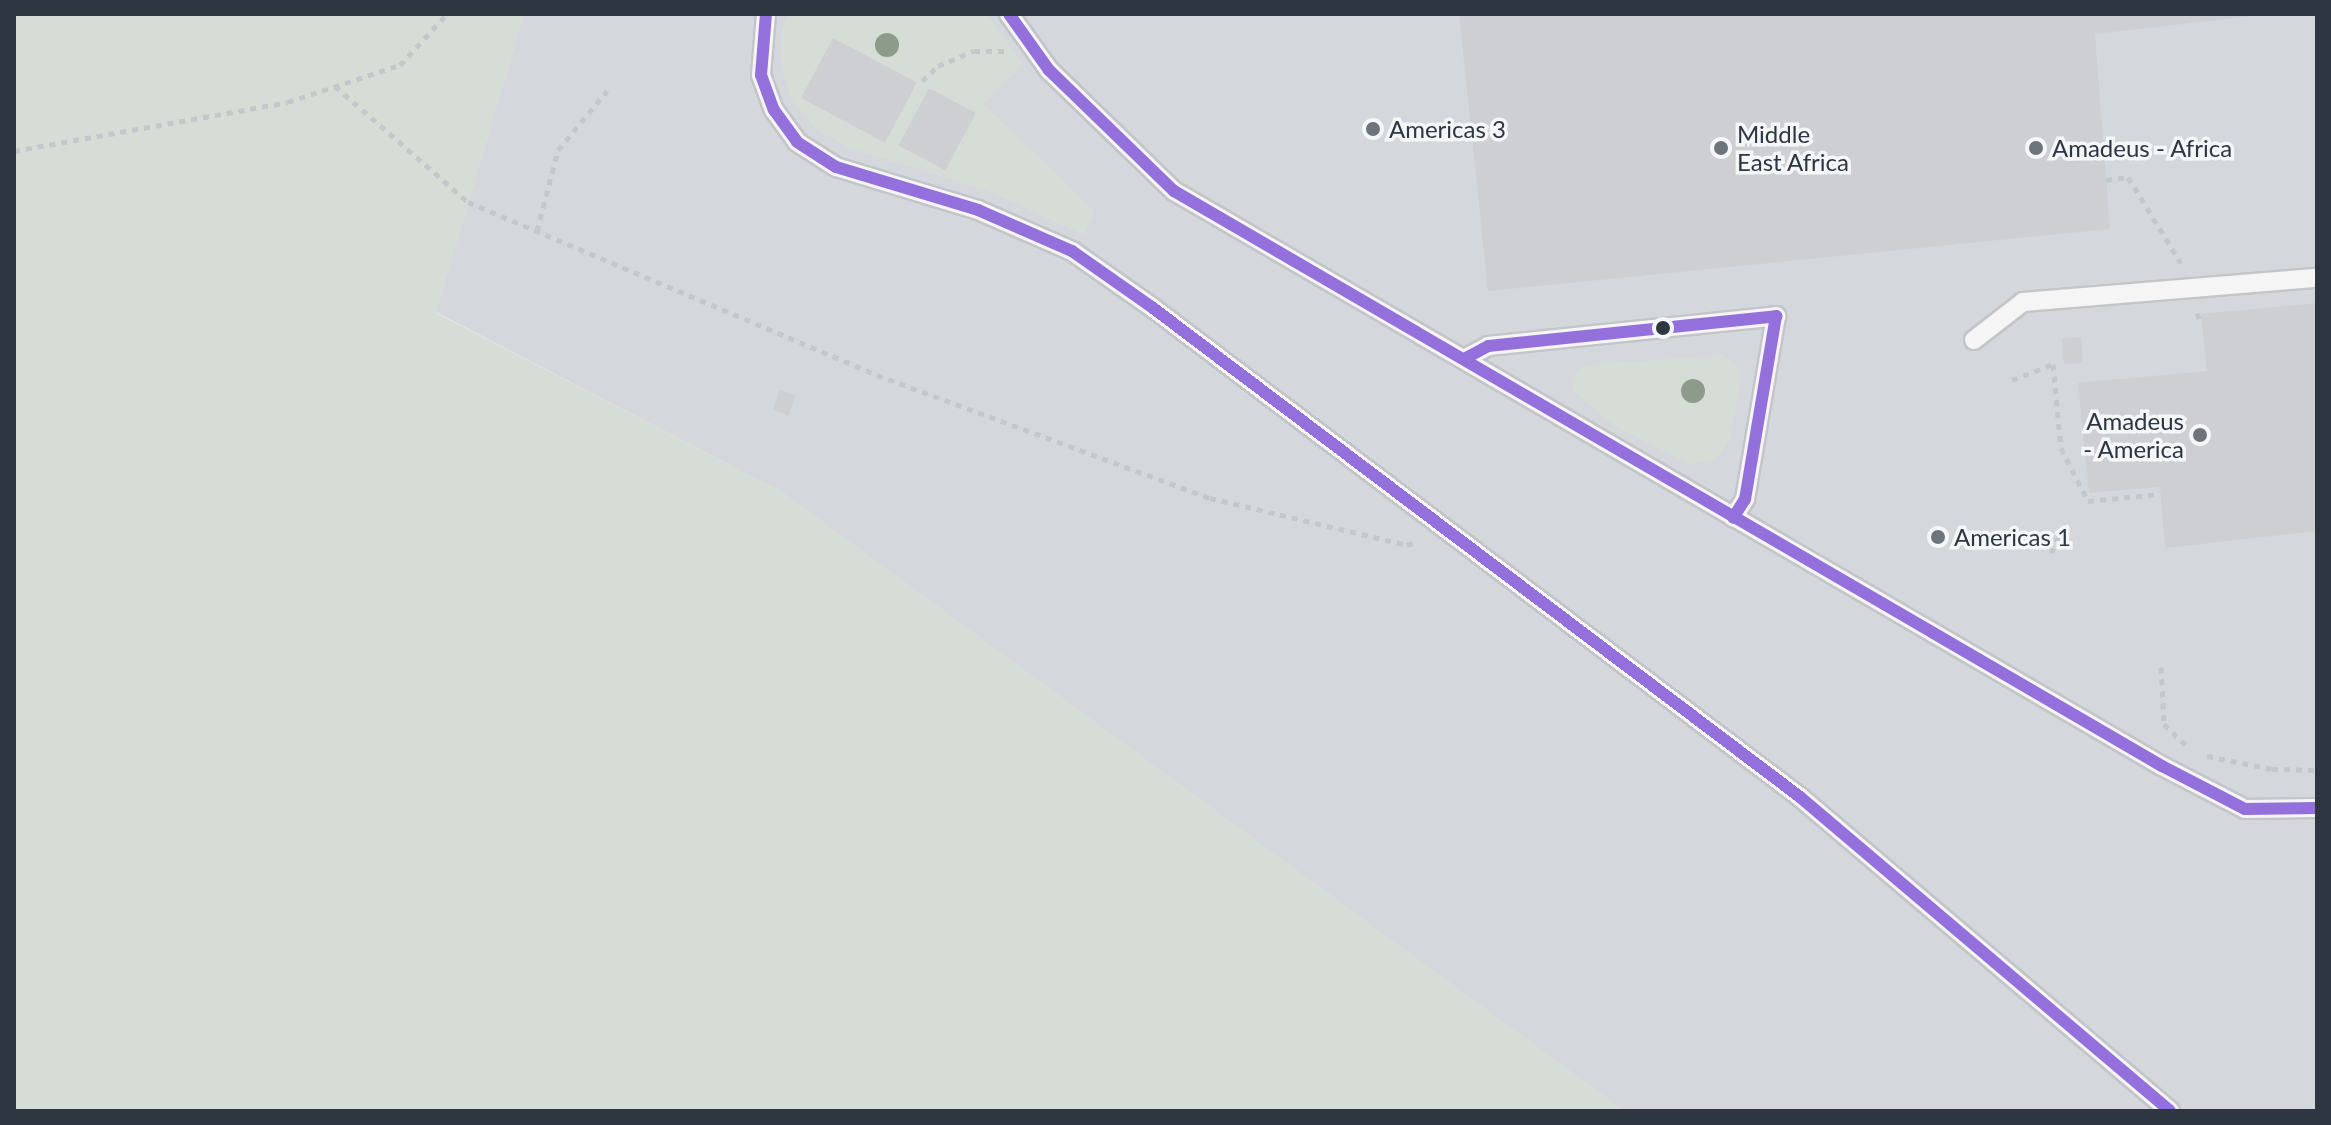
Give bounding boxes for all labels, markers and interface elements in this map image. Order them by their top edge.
place label: Americas 3 [1389,115,1506,143]
marker: Americas 3 [1364,120,1382,138]
place label: Middle East Africa [1737,120,1850,176]
place label: Amadeus - Africa [2052,134,2233,162]
marker: Middle East Africa [1712,139,1730,157]
marker: Amadeus - Africa [2027,139,2045,157]
unlabelled marker [1655,320,1671,336]
place label: Amadeus - America [2082,407,2184,463]
marker: Amadeus - America [2191,426,2209,444]
place label: Americas 1 [1954,523,2071,551]
marker: Americas 1 [1929,528,1947,546]

